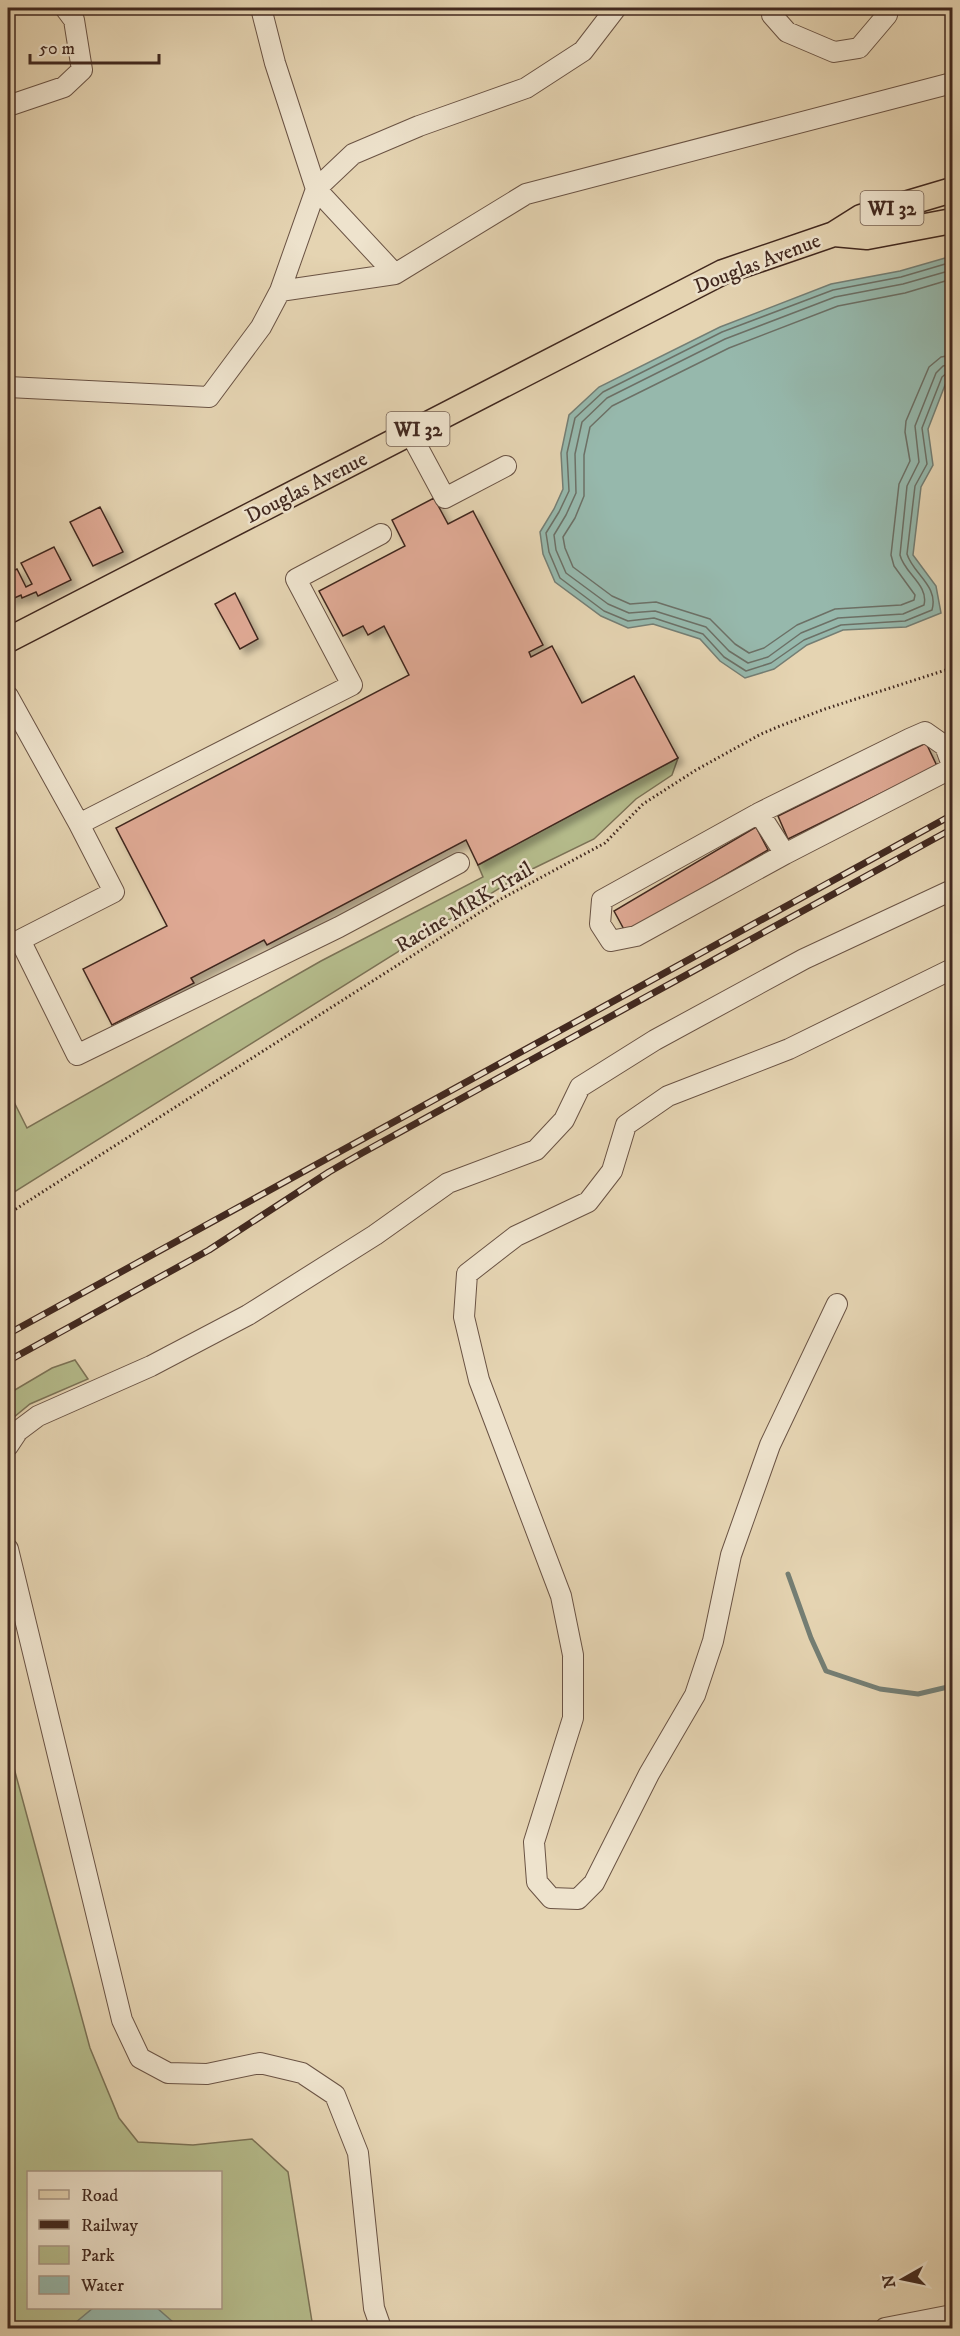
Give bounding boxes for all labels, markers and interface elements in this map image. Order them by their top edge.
scale bar [30,27,159,65]
text: 50 m [39,38,75,60]
road number: WI 32 [860,191,924,225]
street label: Douglas Avenue [690,228,825,300]
road number: WI 32 [386,412,450,446]
street label: Douglas Avenue [241,446,372,530]
street label: Racine MRK Trail [391,856,539,959]
legend [27,2171,222,2309]
text: Road [81,2185,118,2207]
text: Railway [81,2215,139,2237]
text: Park [81,2245,115,2267]
north arrow [873,2249,933,2309]
text: N [878,2273,900,2289]
text: Water [80,2275,124,2297]

